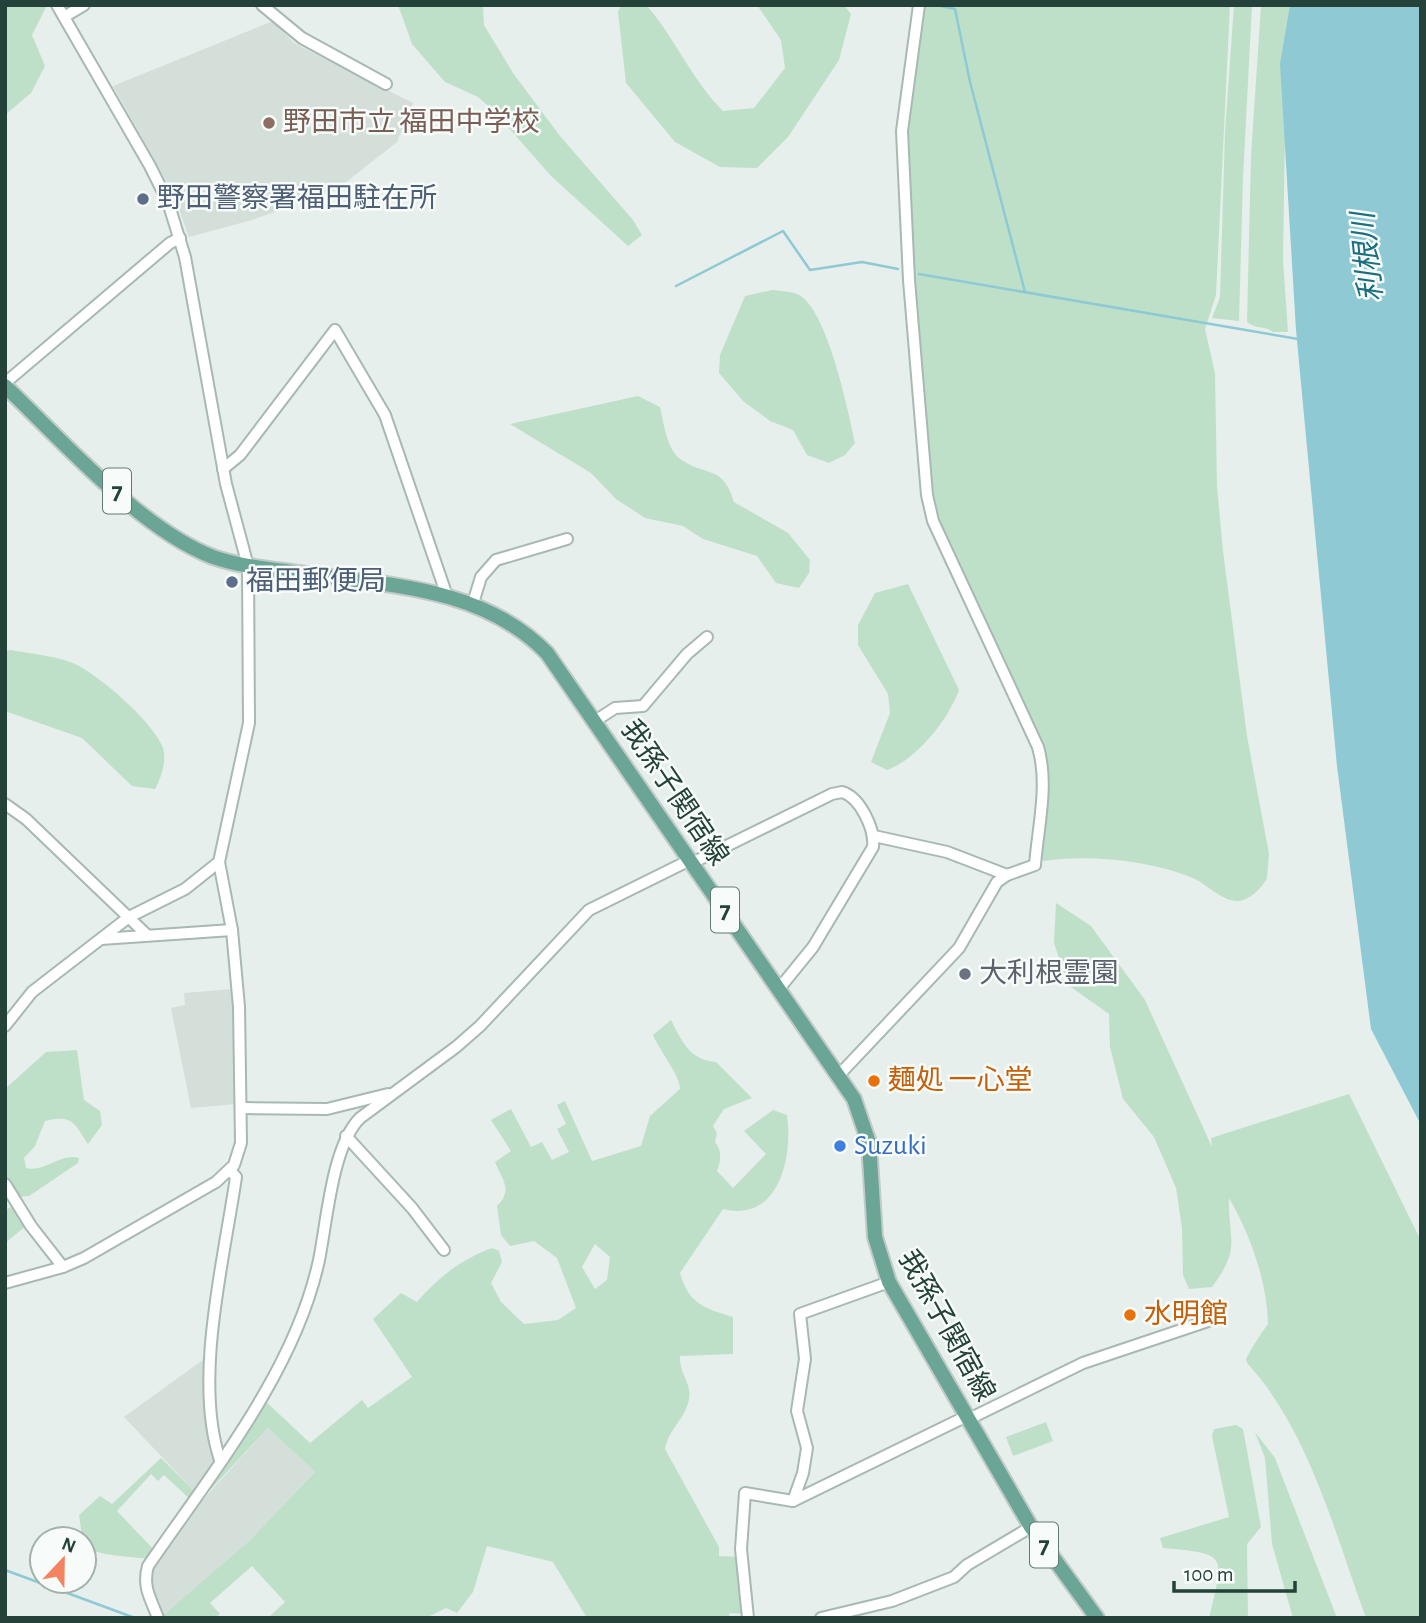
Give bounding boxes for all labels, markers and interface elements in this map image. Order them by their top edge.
place label: 野田市立 福田中学校 [283,107,540,137]
marker: 野田市立 福田中学校 [261,115,277,131]
place label: 野田警察署福田駐在所 [157,183,437,213]
marker: 野田警察署福田駐在所 [135,191,151,207]
water label: 利根川 [1346,208,1388,304]
road number: 7 [103,468,131,513]
place label: 福田郵便局 [246,566,386,596]
marker: 福田郵便局 [224,574,240,590]
street label: 我孫子関宿線 [615,714,734,870]
road number: 7 [711,888,739,932]
place label: 大利根霊園 [979,958,1119,988]
marker: 大利根霊園 [957,966,973,982]
place label: 麺処 一心堂 [888,1065,1033,1095]
marker: 麺処 一心堂 [866,1073,882,1089]
place label: Suzuki [854,1132,927,1160]
marker: Suzuki [832,1138,848,1154]
street label: 我孫子関宿線 [893,1245,1001,1406]
place label: 水明館 [1144,1299,1228,1329]
marker: 水明館 [1122,1307,1138,1323]
road number: 7 [1030,1522,1058,1568]
north arrow [28,1525,98,1595]
text: N [59,1534,78,1557]
scale bar [1174,1550,1295,1594]
text: 100 m [1184,1564,1234,1585]

